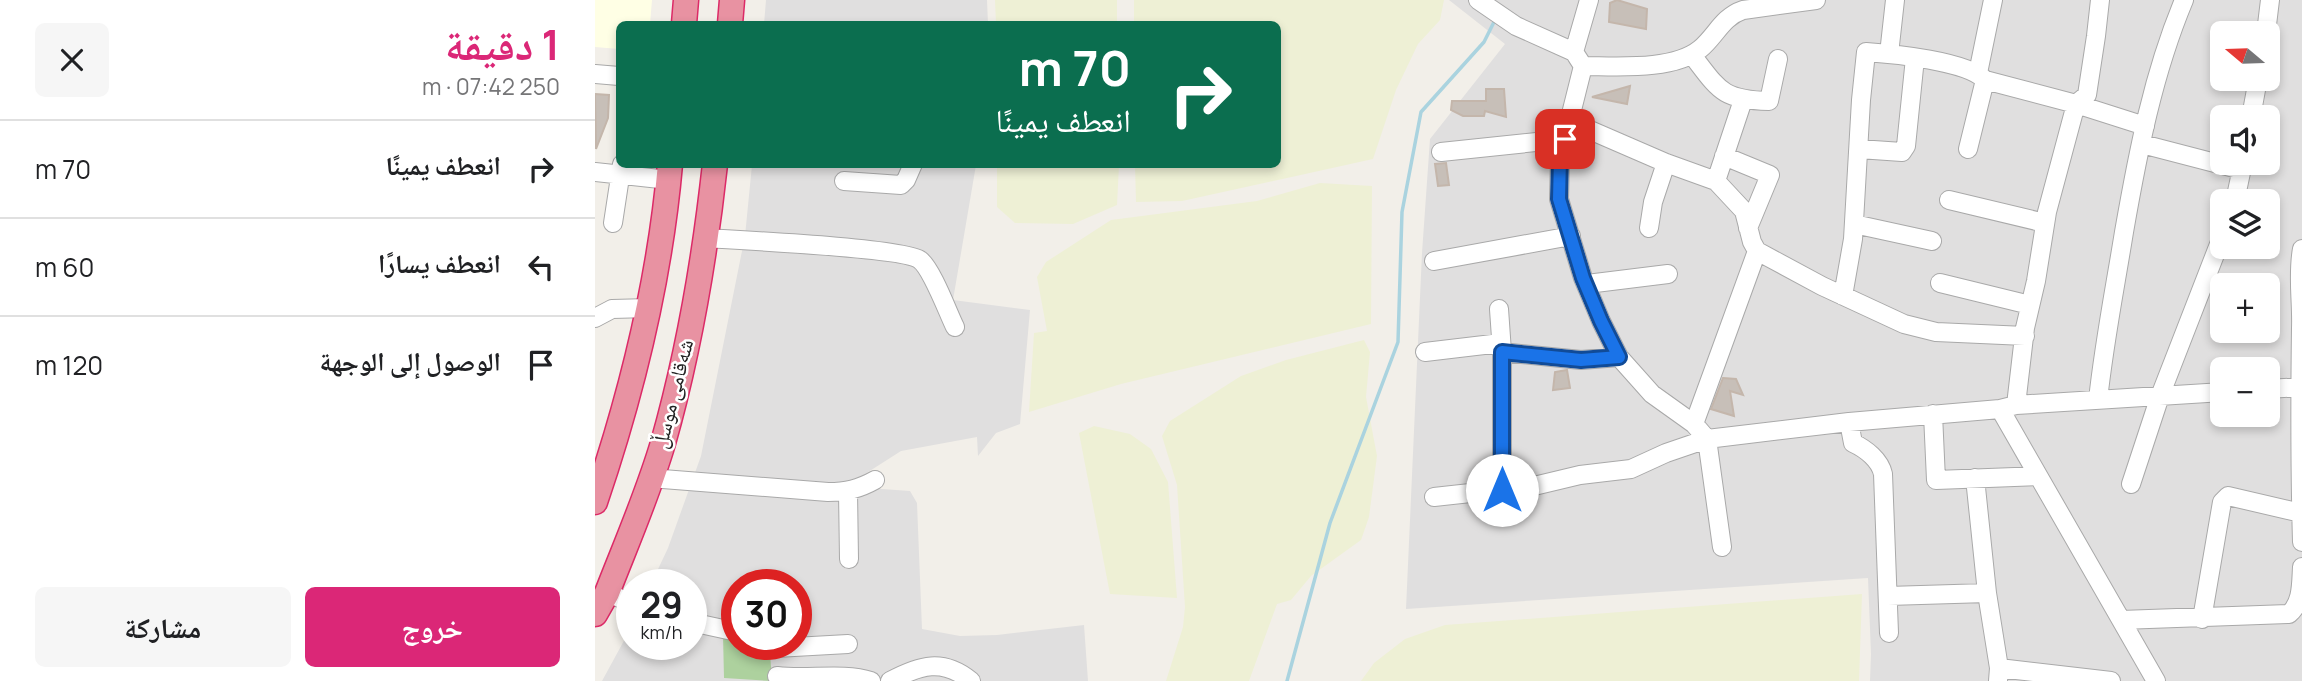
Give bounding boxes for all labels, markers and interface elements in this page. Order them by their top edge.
text: 1 دقيقة [445,15,560,73]
north arrow [2210,21,2280,91]
map controls [2210,21,2280,427]
button: close [35,23,109,97]
text: 70 m [1019,34,1131,101]
icon: right [1155,49,1246,140]
text: 250 m · 07:42 [422,70,560,102]
text: انعطف يمينًا [996,98,1131,142]
button: sound [2210,105,2280,175]
pin [1535,109,1595,169]
icon: arrive [1546,120,1584,158]
text: انعطف يمينًا [386,147,501,183]
icon: right [522,150,560,188]
text: 70 m [35,151,91,187]
button: layers [2210,189,2280,259]
text: انعطف يسارًا [378,245,501,281]
icon: left [522,248,560,286]
text: 60 m [35,249,94,285]
button: + [2210,273,2280,343]
street label: شەقامی موسڵ [645,336,699,451]
text: الوصول إلى الوجهة [320,343,501,379]
icon: arrive [522,346,560,384]
text: 120 m [35,347,103,383]
button: − [2210,357,2280,427]
position arrow [1465,453,1539,527]
speed limit sign: 30 [721,569,812,660]
text: 29 [640,581,683,629]
button: مشاركة [35,587,291,667]
button: خروج [305,587,560,667]
text: km/h [641,620,682,644]

